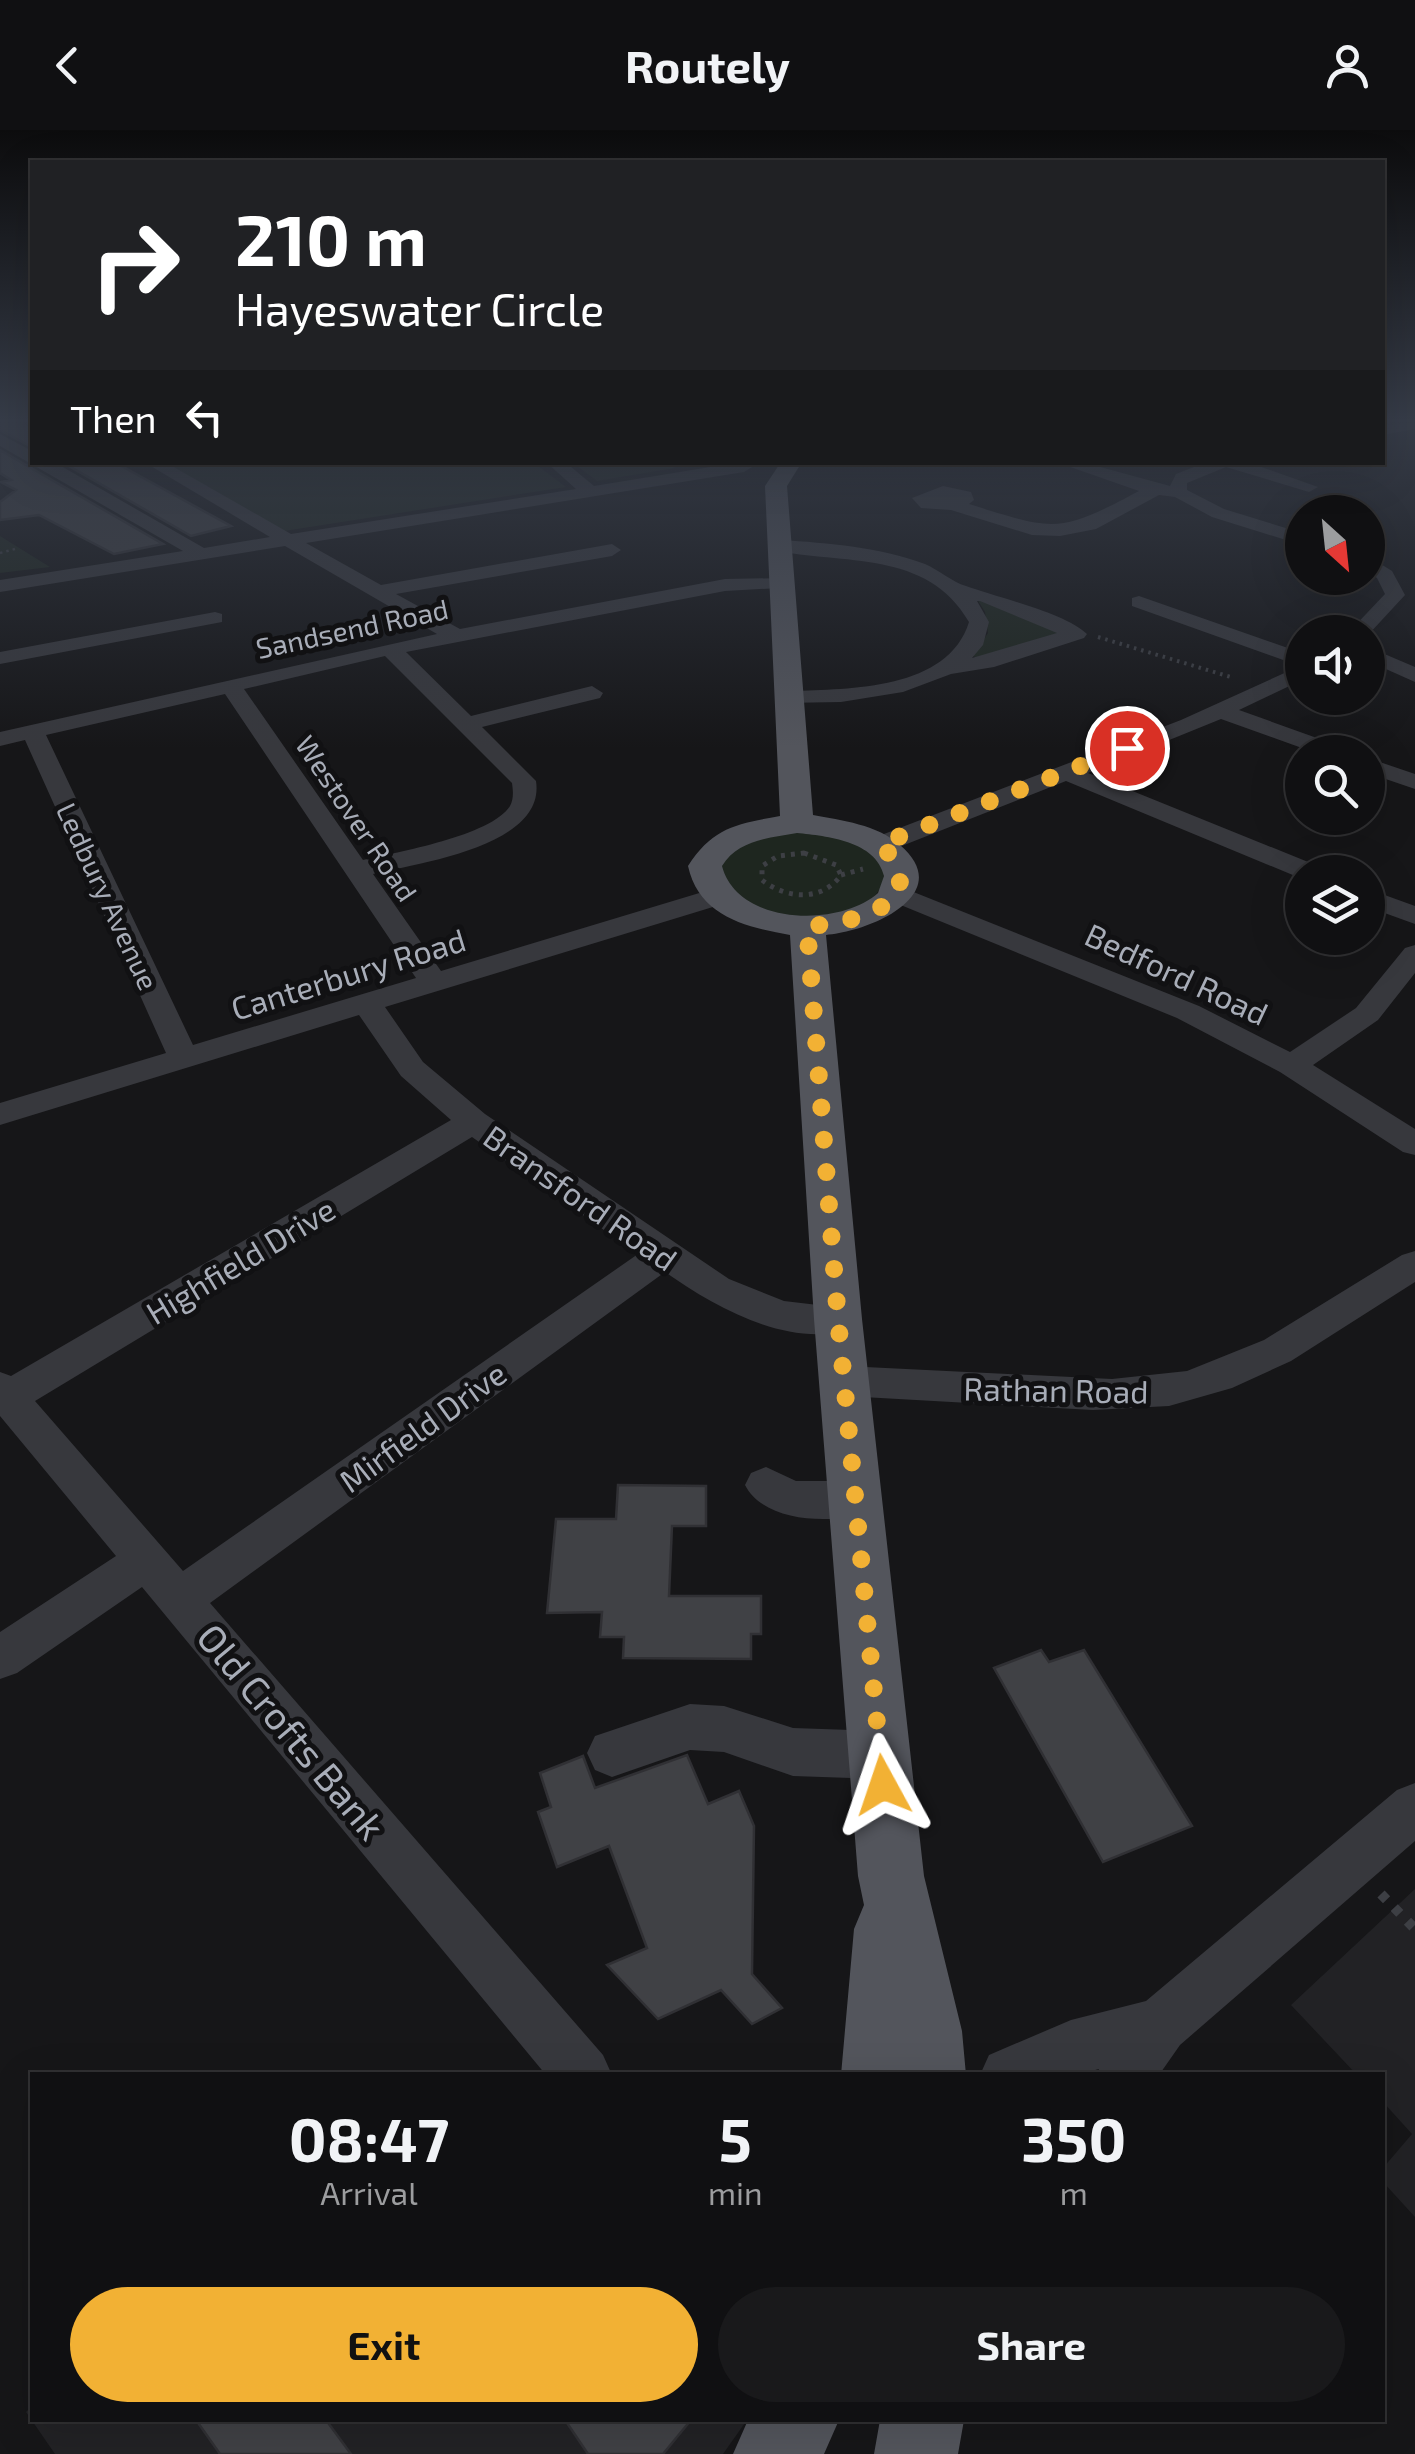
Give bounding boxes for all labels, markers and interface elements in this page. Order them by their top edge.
icon: back [40,38,95,93]
text: Routely [625,38,790,92]
icon: person [1320,38,1375,93]
text: 210 m [235,196,427,280]
icon: right [70,200,200,330]
text: Hayeswater Circle [235,281,604,335]
icon: left [177,390,232,445]
text: Then [70,395,157,441]
north arrow [1285,495,1385,595]
map controls [1285,495,1385,955]
street label: Sandsend Road [253,591,451,665]
button: sound [1285,615,1385,715]
pin [1085,706,1170,791]
icon: arrive [1100,721,1155,776]
street label: Westover Road [289,729,425,907]
button: search [1285,735,1385,835]
street label: Ledbury Avenue [50,797,166,995]
button: layers [1285,855,1385,955]
street label: Bedford Road [1080,914,1274,1032]
street label: Canterbury Road [226,919,470,1027]
street label: Bransford Road [477,1116,685,1278]
street label: Highfield Drive [139,1189,341,1331]
street label: Mirfield Drive [331,1353,513,1499]
street label: Rathan Road [963,1368,1149,1410]
street label: Old Crofts Bank [188,1614,396,1848]
position arrow [831,1733,935,1837]
text: 08:47 [289,2102,449,2174]
text: 5 [719,2102,752,2174]
text: 350 [1021,2102,1126,2174]
text: Arrival [320,2173,418,2211]
text: min [708,2173,763,2211]
text: m [1060,2173,1088,2211]
button: Exit [70,2287,698,2402]
button: Share [718,2287,1345,2402]

